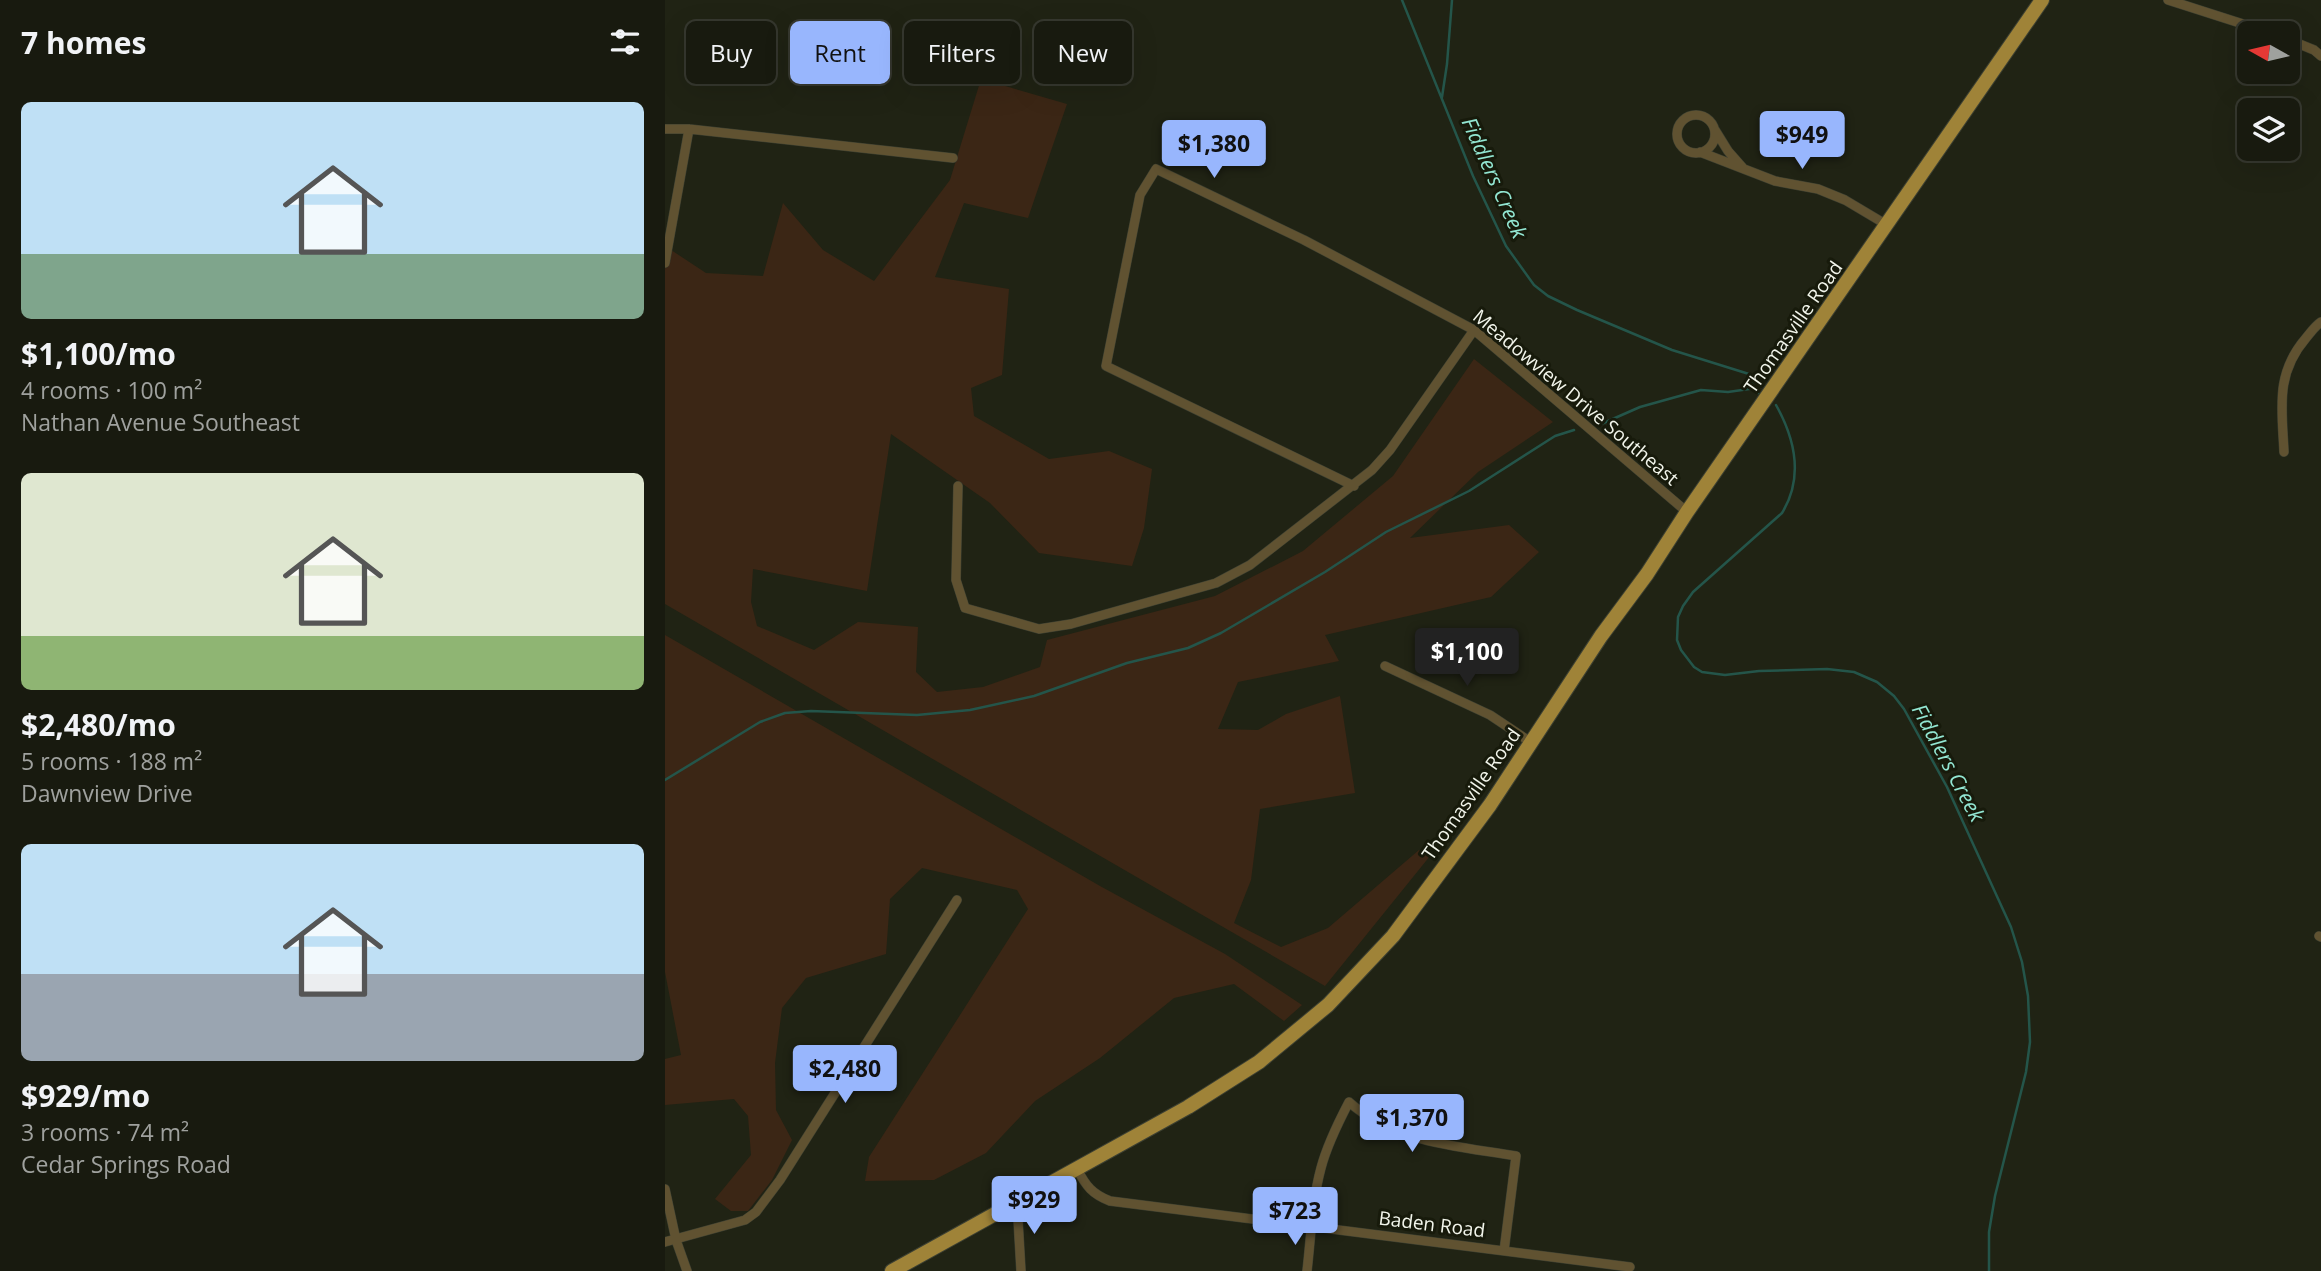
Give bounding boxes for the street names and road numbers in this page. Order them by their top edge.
street label: Thomasville Road [1738,256,1848,398]
street label: Meadowview Drive Southeast [1468,303,1685,491]
street label: Thomasville Road [1416,723,1526,865]
street label: Baden Road [1377,1205,1487,1243]

